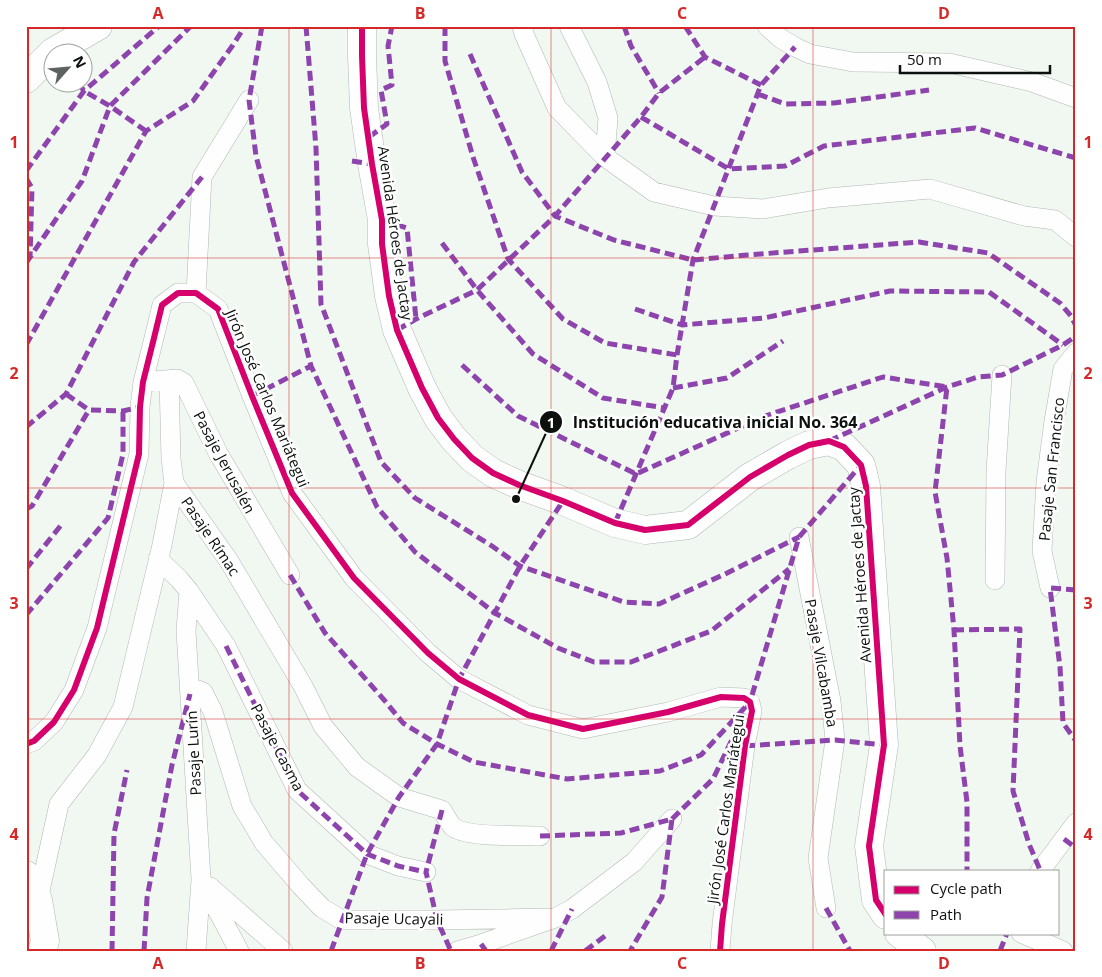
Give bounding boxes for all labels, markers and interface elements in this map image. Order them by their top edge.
text: A [152,2,164,24]
text: B [415,2,425,24]
text: C [677,2,687,24]
text: D [938,2,950,24]
north arrow [42,42,92,92]
scale bar [900,42,1050,74]
text: 50 m [907,49,942,69]
text: N [69,52,91,71]
text: 1 [9,131,19,153]
text: 1 [1083,131,1093,153]
street label: Avenida Héroes de Jactay [374,144,418,322]
street label: Jirón José Carlos Mariátegui [221,304,315,490]
text: 2 [9,362,19,384]
text: 2 [1083,362,1093,384]
street label: Pasaje San Francisco [1034,396,1068,542]
street label: Pasaje Jerusalén [189,407,261,517]
callout: Institución educativa inicial No. 364 [538,407,868,438]
text: Institución educativa inicial No. 364 [573,411,857,433]
text: 1 [547,412,555,432]
street label: Avenida Héroes de Jactay [843,486,875,664]
street label: Pasaje Rímac [177,493,245,579]
text: 3 [9,592,19,614]
text: 3 [1083,592,1093,614]
street label: Pasaje Vilcabamba [801,597,843,729]
street label: Pasaje Casma [247,700,309,794]
street label: Pasaje Lurín [181,710,205,796]
street label: Jirón José Carlos Mariátegui [702,713,748,907]
text: 4 [9,823,19,845]
text: 4 [1083,823,1093,845]
legend [884,870,1060,934]
text: Cycle path [930,878,1002,898]
text: Path [930,904,962,924]
street label: Pasaje Ucayali [344,907,444,929]
text: A [152,952,164,974]
text: B [415,952,425,974]
text: C [677,952,687,974]
text: D [938,952,950,974]

